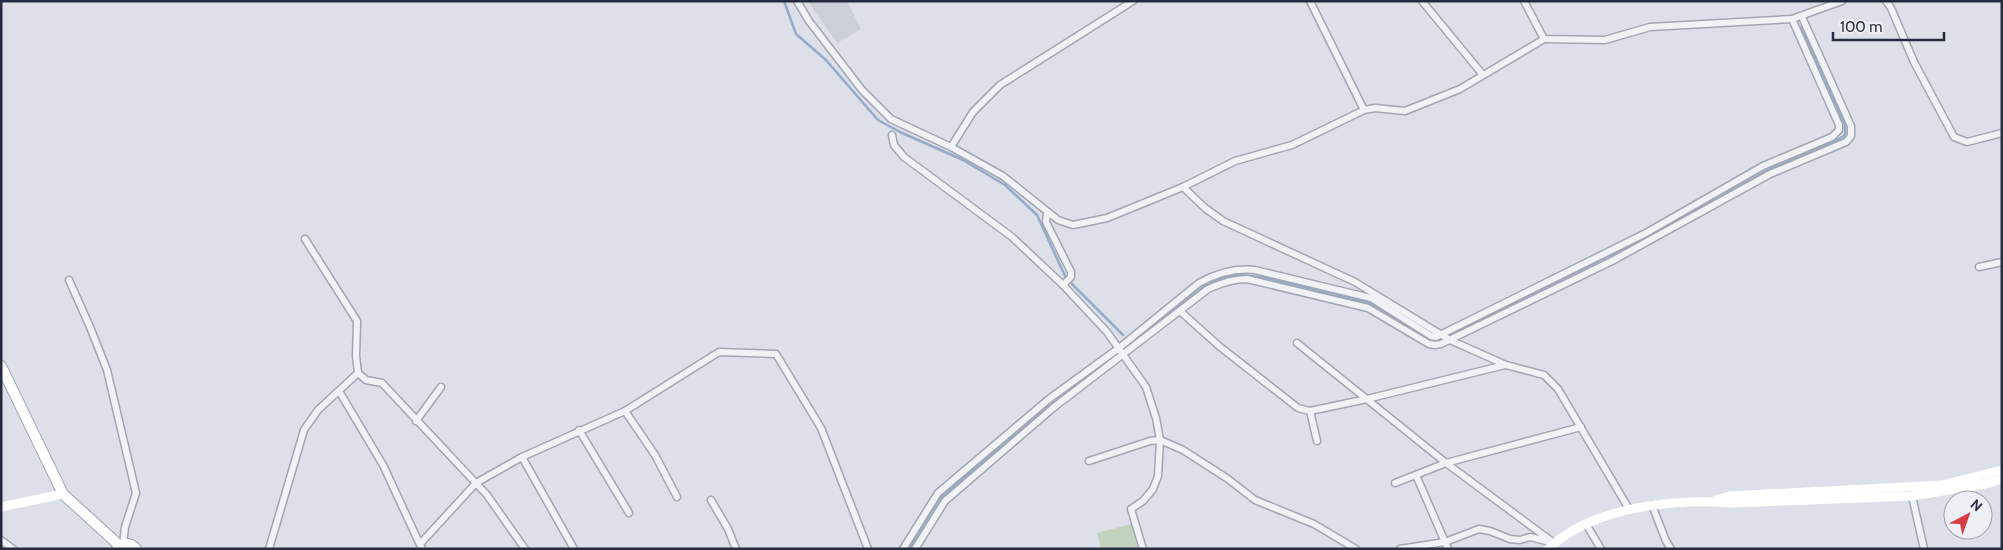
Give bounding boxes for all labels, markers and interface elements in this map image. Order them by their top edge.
scale bar [1833,10,1944,42]
text: 100 m [1840,18,1882,36]
north arrow [1943,490,1993,540]
text: N [1967,495,1986,515]

